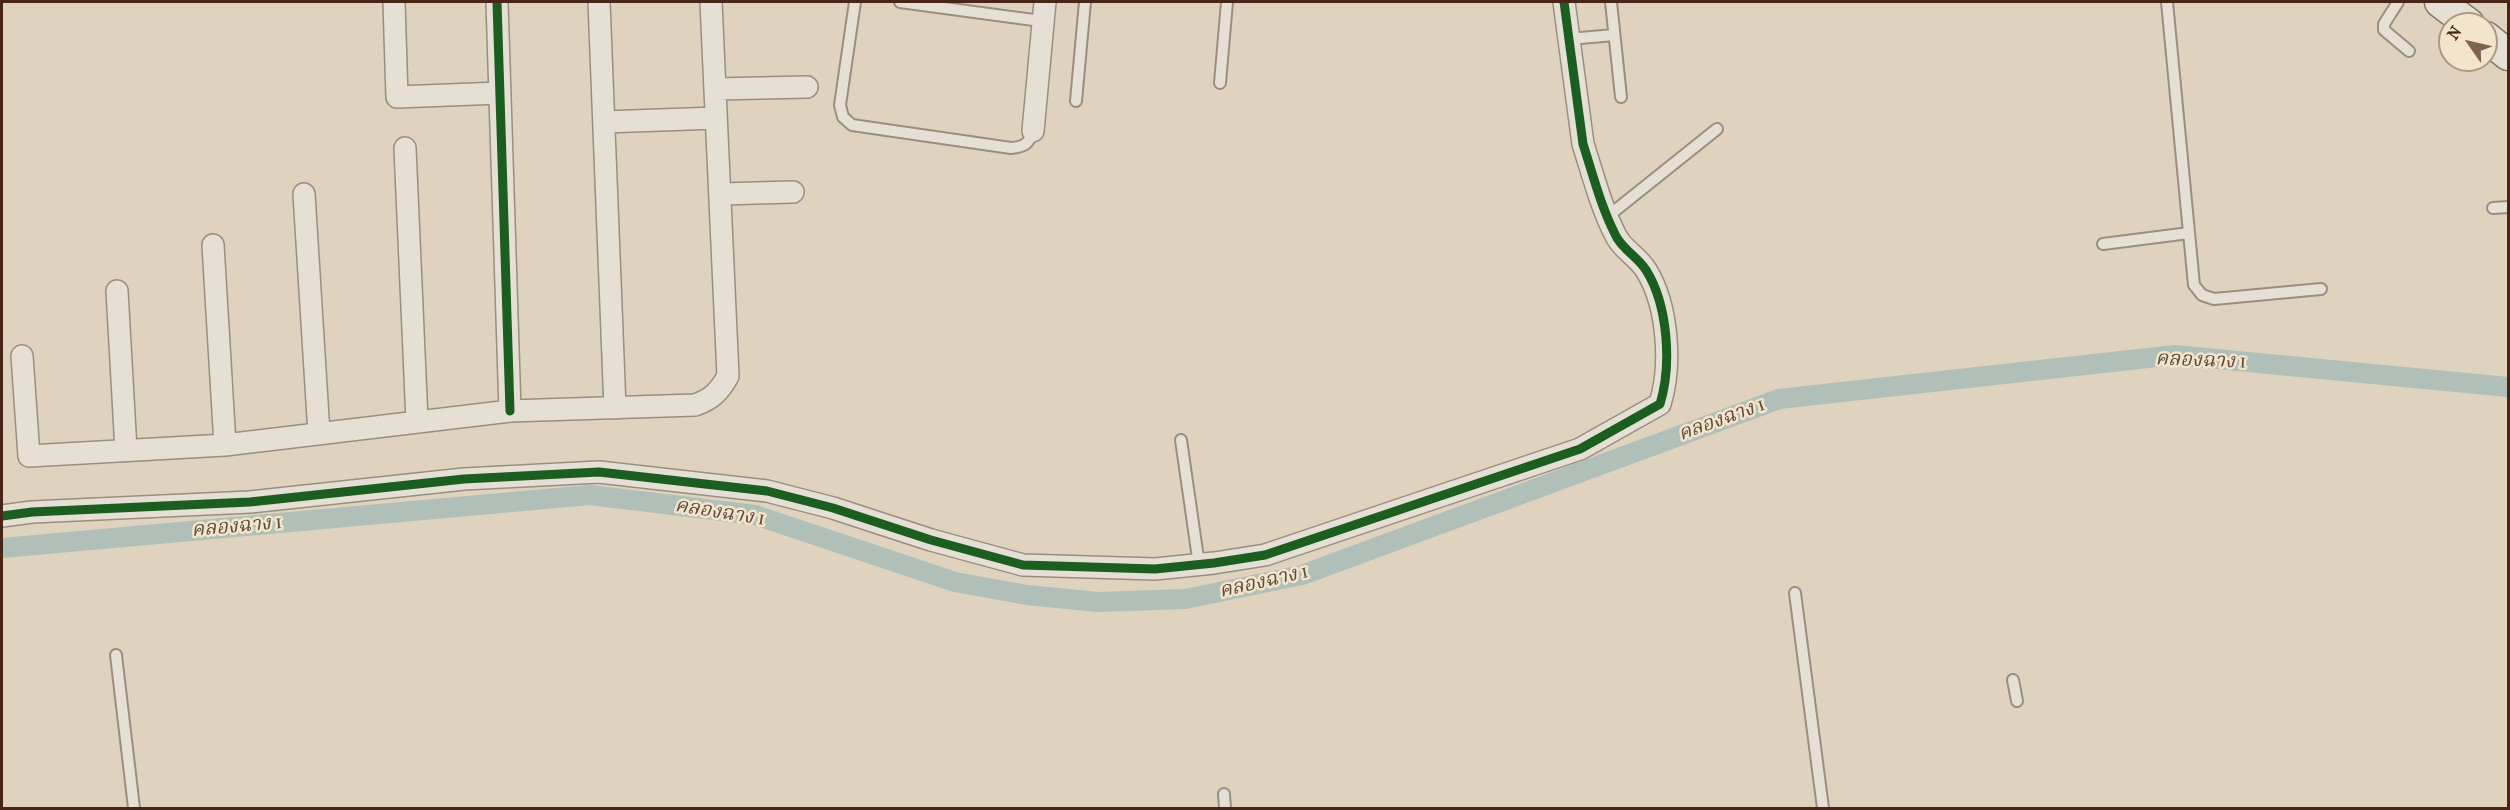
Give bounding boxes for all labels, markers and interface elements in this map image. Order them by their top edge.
north arrow [2438,12,2498,72]
text: N [2443,22,2466,43]
water label: คลองฉาง 1 [2155,347,2247,375]
water label: คลองฉาง 1 [1675,393,1769,447]
water label: คลองฉาง 1 [673,494,767,532]
water label: คลองฉาง 1 [191,511,283,543]
water label: คลองฉาง 1 [1217,560,1311,604]

